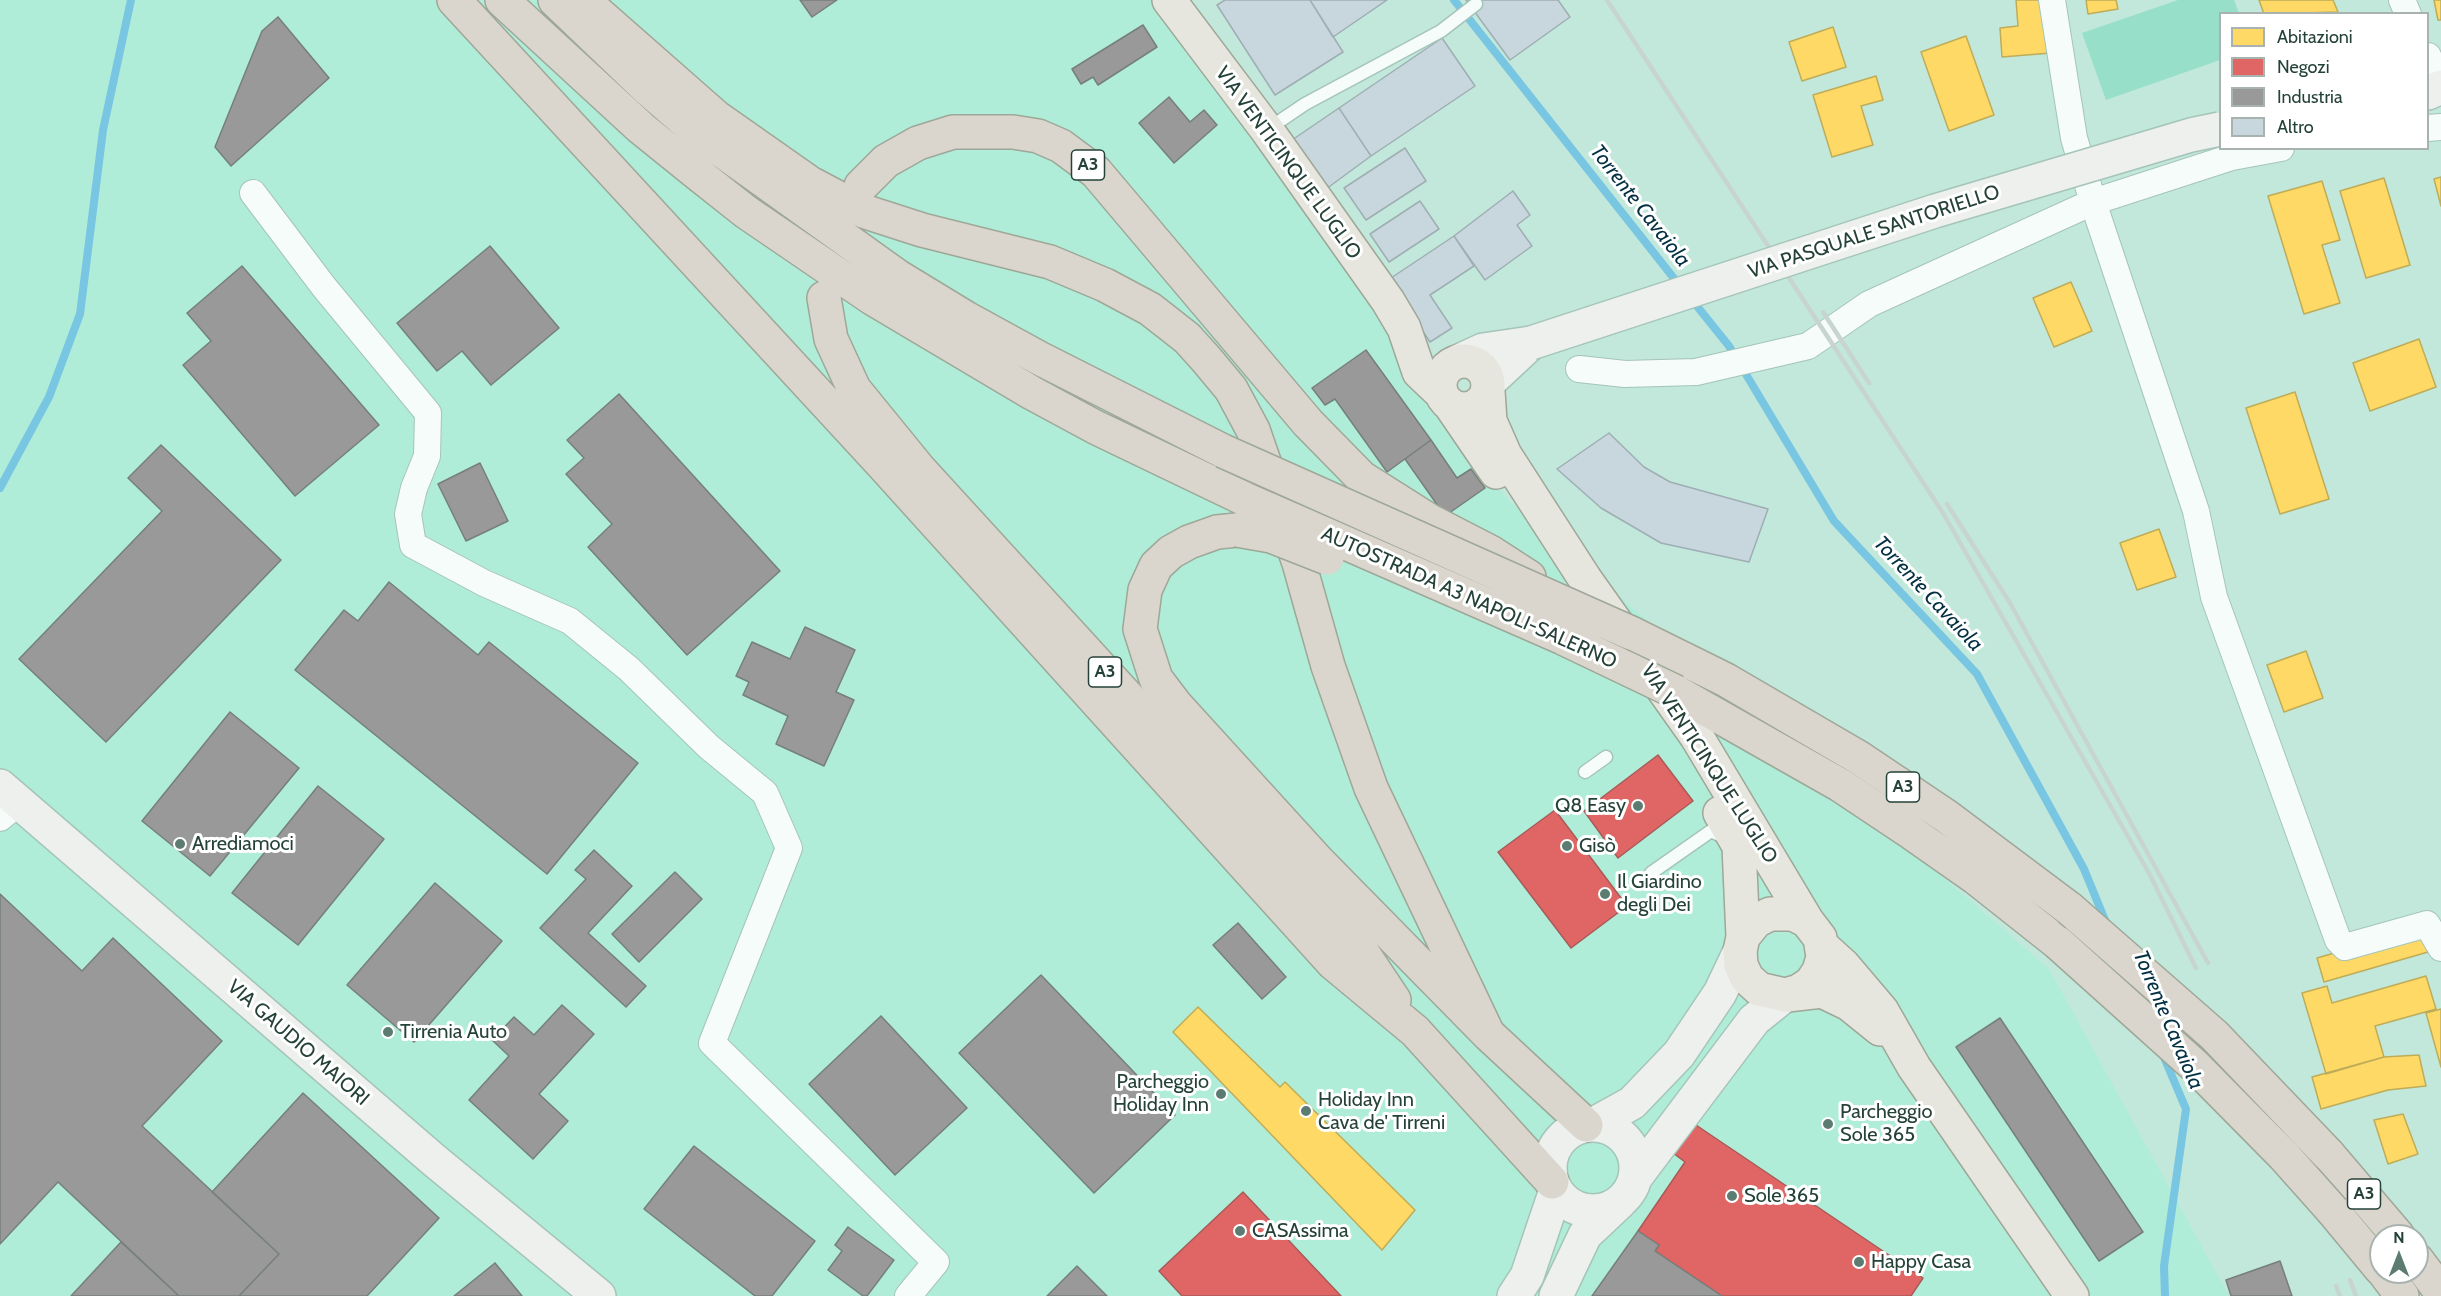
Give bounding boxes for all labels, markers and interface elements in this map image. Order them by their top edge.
legend [2219,12,2429,150]
text: Abitazioni [2277,26,2353,48]
text: Negozi [2277,56,2330,78]
street label: VIA VENTICINQUE LUGLIO [1210,62,1366,264]
text: Industria [2277,86,2343,108]
text: Altro [2277,116,2314,138]
water label: Torrente Cavaiola [1584,140,1696,272]
road number: A3 [1072,150,1104,180]
street label: VIA PASQUALE SANTORIELLO [1745,180,2003,284]
street label: AUTOSTRADA A3 NAPOLI-SALERNO [1318,522,1620,674]
water label: Torrente Cavaiola [1868,531,1988,657]
road number: A3 [1088,657,1122,687]
street label: VIA VENTICINQUE LUGLIO [1636,660,1782,868]
road number: A3 [1886,772,1920,802]
place label: Q8 Easy [1555,794,1626,818]
marker: Q8 Easy [1631,799,1645,813]
place label: Arrediamoci [192,832,294,856]
place label: Gisò [1579,834,1616,858]
marker: Arrediamoci [173,837,187,851]
marker: Gisò [1560,839,1574,853]
place label: Il Giardino degli Dei [1617,870,1702,917]
marker: Il Giardino degli Dei [1598,887,1612,901]
water label: Torrente Cavaiola [2127,947,2209,1093]
street label: VIA GAUDIO MAIORI [222,975,374,1111]
place label: Tirrenia Auto [400,1020,507,1044]
marker: Tirrenia Auto [381,1025,395,1039]
place label: Parcheggio Holiday Inn [1113,1070,1209,1117]
marker: Parcheggio Holiday Inn [1214,1087,1228,1101]
place label: Holiday Inn Cava de' Tirreni [1318,1088,1445,1135]
place label: Parcheggio Sole 365 [1840,1100,1933,1147]
marker: Holiday Inn Cava de' Tirreni [1299,1104,1313,1118]
marker: Parcheggio Sole 365 [1821,1117,1835,1131]
road number: A3 [2348,1179,2380,1209]
place label: Sole 365 [1744,1184,1819,1208]
marker: Sole 365 [1725,1189,1739,1203]
place label: CASAssima [1252,1219,1349,1243]
marker: CASAssima [1233,1224,1247,1238]
north arrow [2369,1224,2429,1284]
text: N [2393,1228,2405,1247]
place label: Happy Casa [1871,1250,1971,1274]
marker: Happy Casa [1852,1255,1866,1269]

